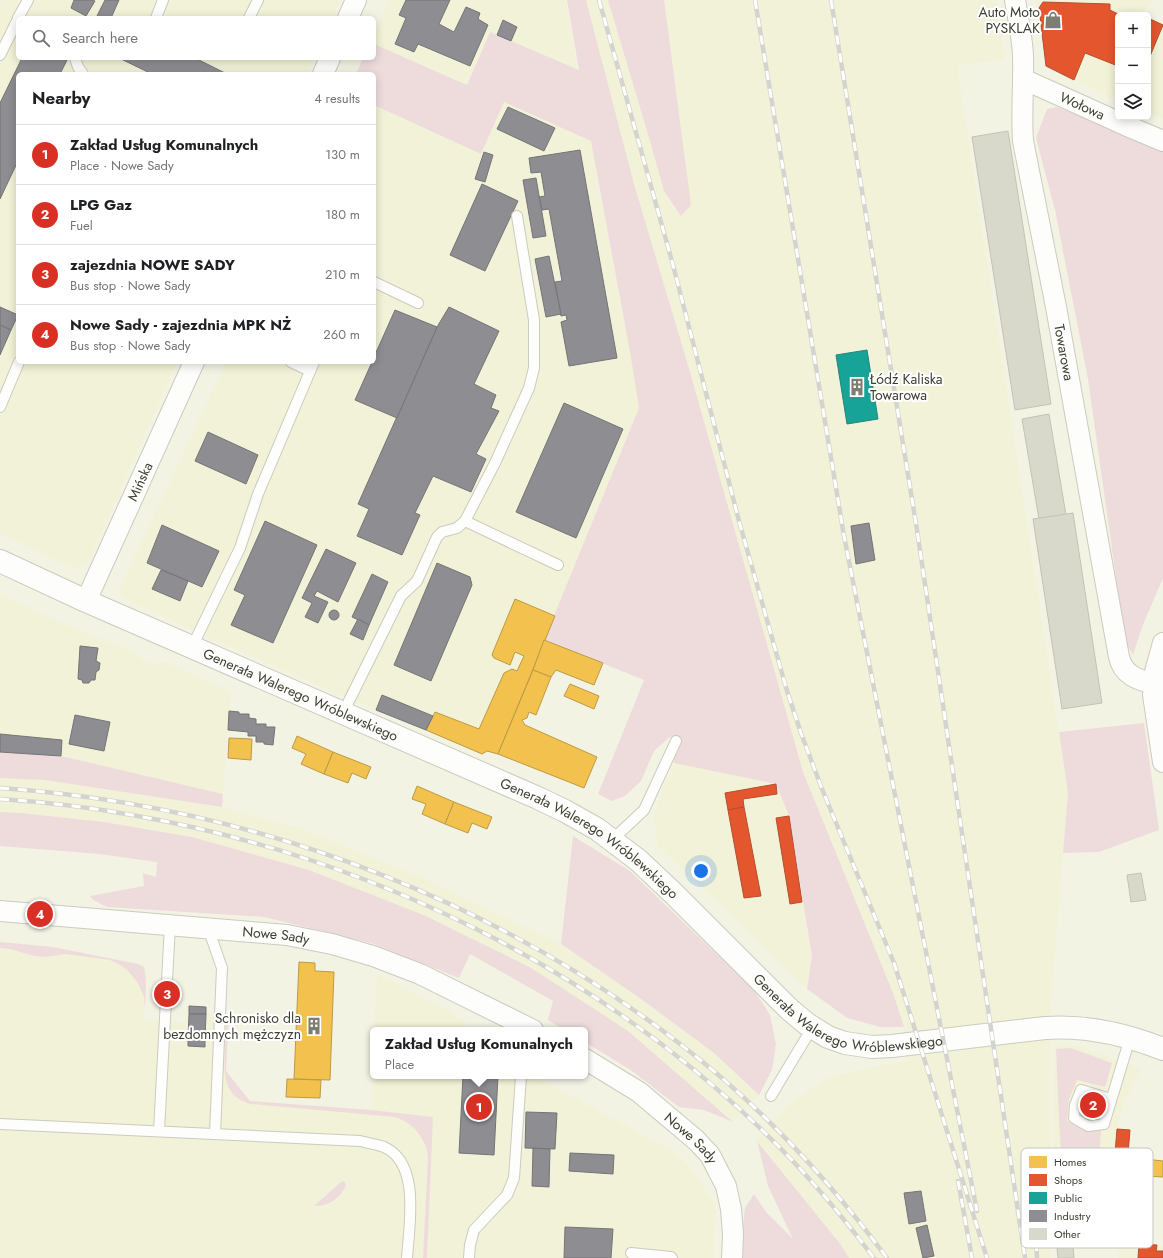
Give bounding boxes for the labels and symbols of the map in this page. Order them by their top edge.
place label: Auto Moto PYSKLAK [978,2,1040,38]
shop icon: Auto Moto PYSKLAK [1043,10,1063,30]
street label: Wołowa [1057,87,1108,125]
street label: Towarowa [1049,323,1079,382]
place label: Łódź Kaliska Towarowa [869,369,943,405]
building icon: Łódź Kaliska Towarowa [847,377,867,397]
street label: Mińska [122,459,157,504]
street label: Generała Walerego Wróblewskiego [200,643,402,746]
street label: Generała Walerego Wróblewskiego [497,773,683,903]
your location [691,861,711,881]
pin: 4 [27,899,53,929]
street label: Nowe Sady [242,921,312,949]
street label: Generała Walerego Wróblewskiego [749,969,944,1057]
pin: 3 [154,979,180,1009]
place label: Schronisko dla bezdomnych mężczyzn [163,1008,301,1044]
building icon: Schronisko dla bezdomnych mężczyzn [304,1016,324,1036]
pin: 2 [1080,1090,1106,1120]
pin: 1 [466,1092,492,1122]
street label: Nowe Sady [660,1107,723,1168]
legend [1021,1148,1153,1248]
text: Homes [1054,1154,1087,1170]
text: Shops [1054,1172,1083,1188]
text: Public [1054,1190,1083,1206]
text: Industry [1054,1208,1091,1224]
text: Other [1054,1226,1081,1242]

